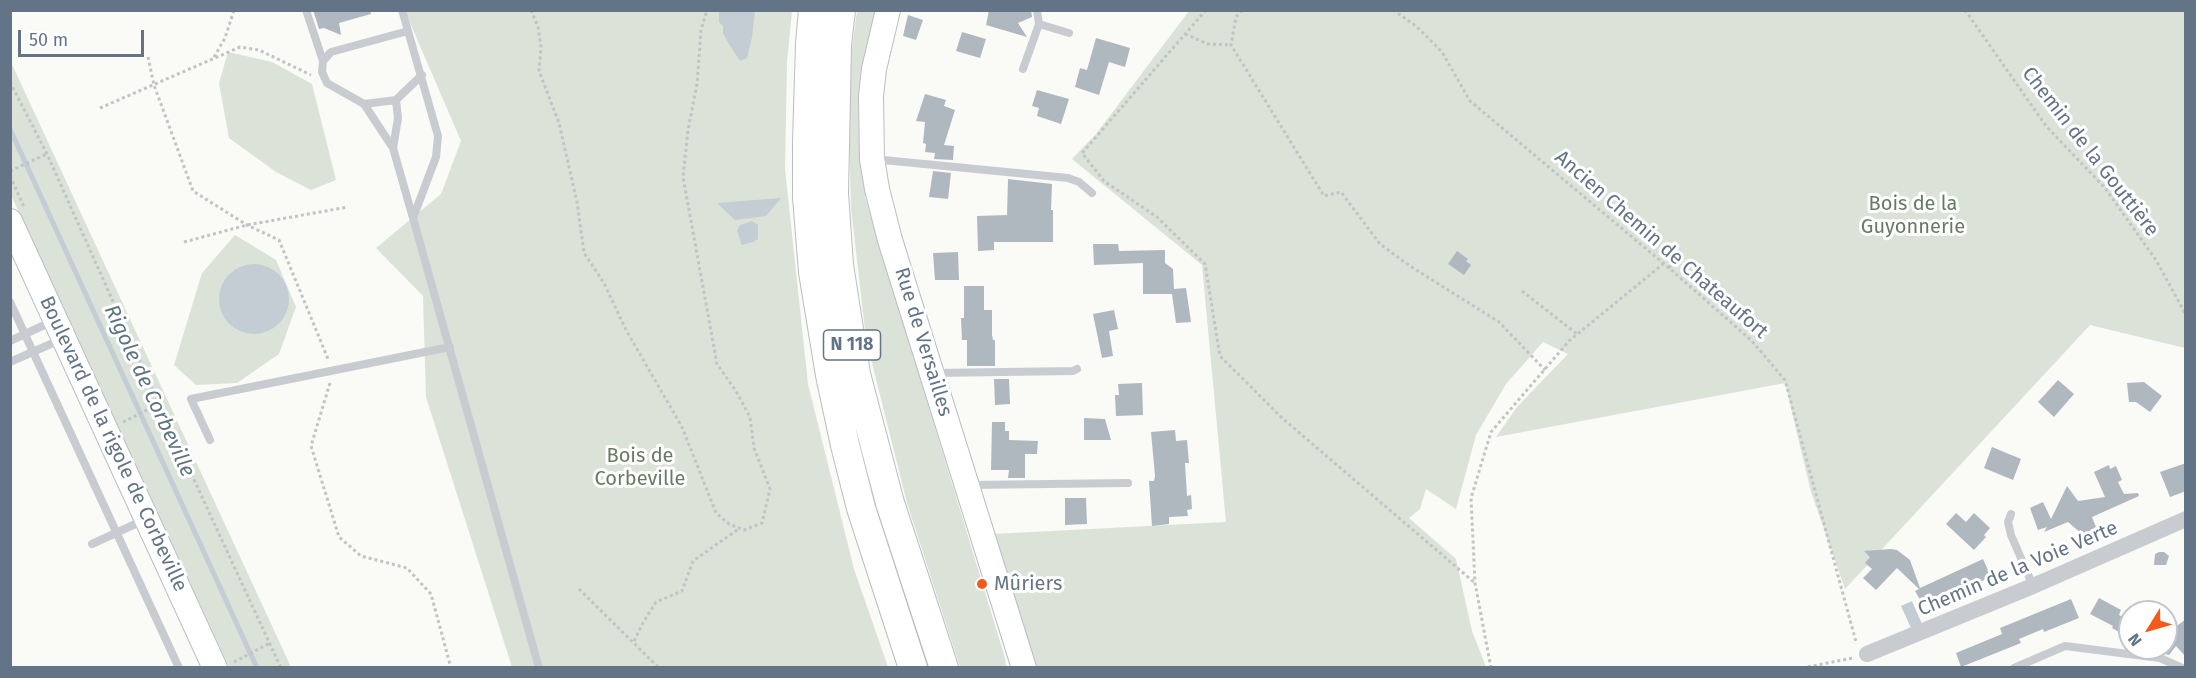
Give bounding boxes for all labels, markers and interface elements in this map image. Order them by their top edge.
scale bar [21,18,147,56]
text: 50 m [29,29,68,51]
street label: Chemin de la Gouttière [2016,62,2164,242]
street label: Ancien Chemin de Chateaufort [1549,146,1773,344]
park label: Bois de la Guyonnerie [1861,192,1965,239]
street label: Rue de Versailles [889,265,957,419]
street label: Boulevard de la rigole de Corbeville [34,293,192,595]
water label: Rigole de Corbeville [98,301,200,481]
road number: N 118 [824,330,880,360]
park label: Bois de Corbeville [595,444,685,491]
street label: Chemin de la Voie Verte [1914,516,2122,622]
place label: Mûriers [994,572,1062,596]
marker: Mûriers [975,577,989,591]
north arrow [2118,600,2178,660]
text: N [2124,630,2146,650]

